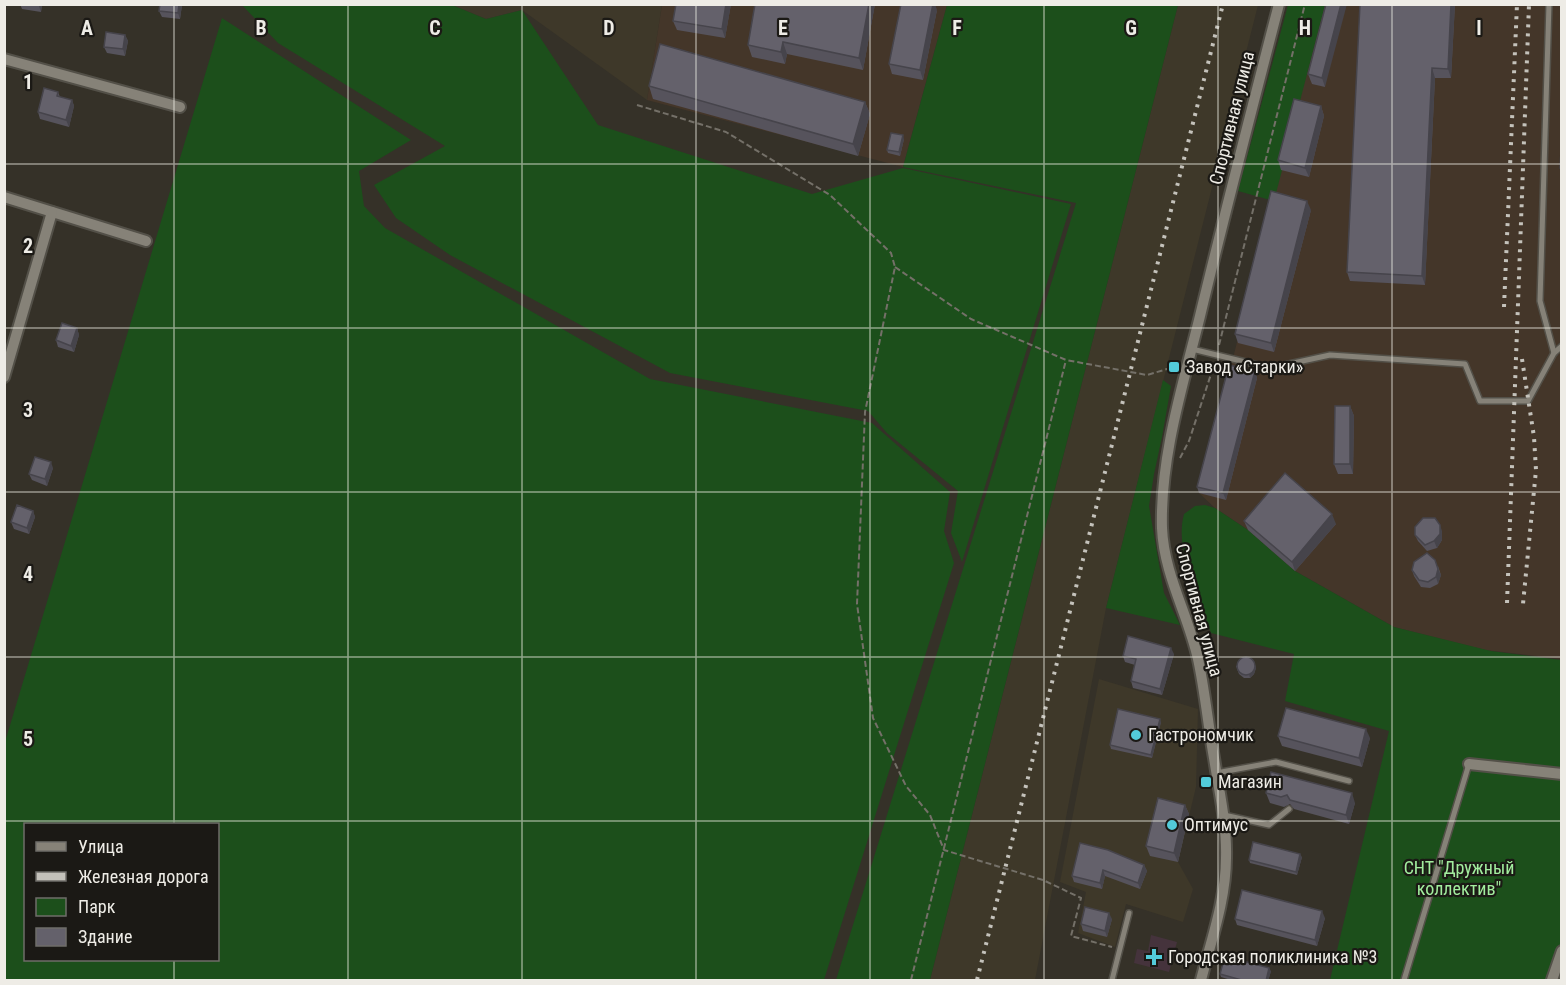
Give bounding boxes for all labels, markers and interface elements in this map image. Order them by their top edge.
text: A [81,16,93,40]
text: B [255,16,267,40]
text: C [429,16,441,40]
text: D [603,16,615,40]
text: E [778,16,788,40]
text: F [952,16,962,40]
text: G [1125,16,1137,40]
text: H [1299,16,1311,40]
text: I [1476,16,1482,40]
street label: Спортивная улица [1205,49,1258,187]
text: 1 [23,70,33,94]
text: 2 [23,234,33,258]
place label: Завод «Старки» [1186,356,1303,377]
marker: Завод «Старки» [1167,360,1181,374]
text: 3 [23,398,33,422]
street label: Спортивная улица [1172,541,1227,679]
text: 4 [23,562,33,586]
place label: Гастрономчик [1148,724,1254,745]
text: 5 [23,727,33,751]
marker: Гастрономчик [1129,728,1143,742]
place label: Магазин [1218,771,1282,792]
marker: Магазин [1199,775,1213,789]
place label: Оптимус [1184,814,1248,835]
marker: Оптимус [1165,818,1179,832]
legend [24,823,219,961]
text: Улица [78,836,124,857]
park label: СНТ "Дружный коллектив" [1404,857,1514,899]
text: Железная дорога [78,866,209,887]
text: Парк [78,896,116,917]
text: Здание [78,926,132,947]
place label: Городская поликлиника №3 [1168,946,1377,967]
marker: Городская поликлиника №3 [1145,948,1163,966]

